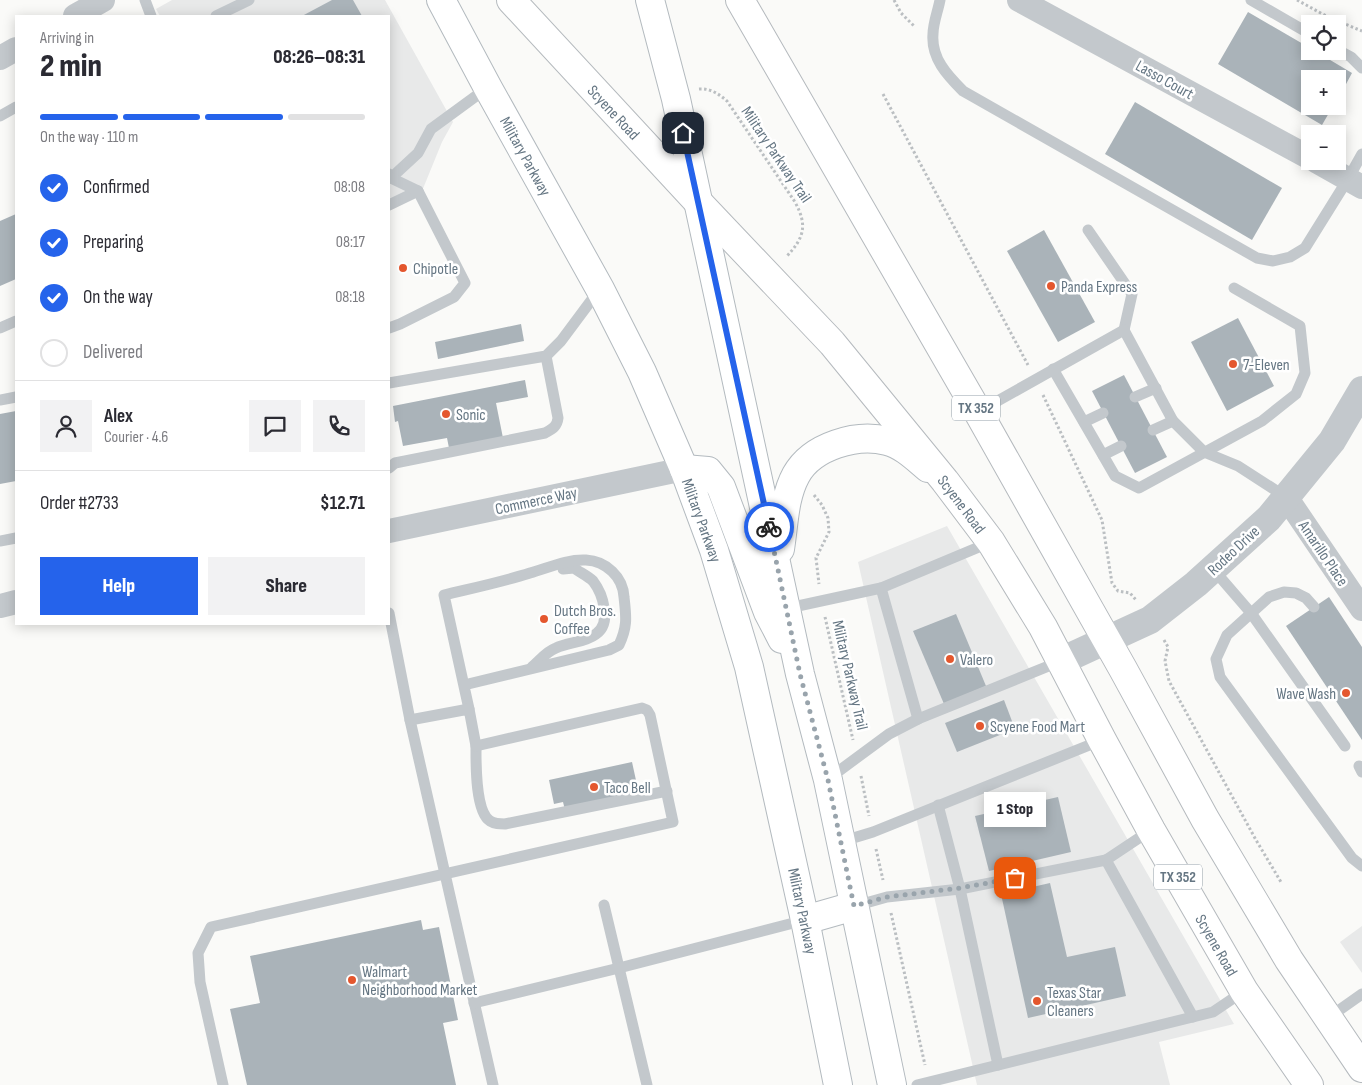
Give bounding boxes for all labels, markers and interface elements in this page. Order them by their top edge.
map controls [1301,15,1346,170]
button: locate [1301,15,1346,60]
text: Arriving in [40,29,94,48]
text: 08:26–08:31 [273,46,365,69]
text: 2 min [40,47,102,86]
street label: Lasso Court [1132,57,1197,104]
button: + [1301,70,1346,115]
street label: Scyene Road [583,82,643,144]
street label: Military Parkway Trail [737,103,815,207]
pin [662,112,704,154]
street label: Military Parkway [495,114,554,200]
icon: home [669,119,697,147]
button: − [1301,125,1346,170]
text: On the way · 110 m [40,128,138,147]
icon: check [40,174,68,202]
text: Confirmed [83,176,150,199]
text: 08:08 [334,178,365,197]
icon: check [40,229,68,257]
text: Preparing [83,231,144,254]
text: 08:17 [336,233,365,252]
place label: Chipotle [413,260,458,279]
marker: Chipotle [397,262,409,274]
place label: Panda Express [1061,278,1137,297]
marker: Panda Express [1045,280,1057,292]
icon: check [40,284,68,312]
text: On the way [83,286,153,309]
text: 08:18 [335,288,365,307]
text: Delivered [83,341,143,364]
place label: 7-Eleven [1243,356,1290,375]
marker: 7-Eleven [1227,358,1239,370]
road number: TX 352 [952,396,1000,420]
button: person [40,400,92,452]
button: chat [249,400,301,452]
button: phone [313,400,365,452]
text: Alex [104,405,133,428]
place label: Sonic [456,406,486,425]
marker: Sonic [440,408,452,420]
text: Courier · 4.6 [104,428,168,447]
street label: Scyene Road [933,472,989,538]
street label: Military Parkway [677,476,724,565]
street label: Commerce Way [494,484,579,519]
text: Order #2733 [40,492,119,515]
text: $12.71 [320,492,365,515]
courier [744,502,794,552]
icon: bike [755,513,783,541]
street label: Amarillo Place [1293,517,1352,590]
street label: Rodeo Drive [1204,522,1264,580]
button: Help [40,557,198,615]
button: Share [208,557,365,615]
place label: Dutch Bros. Coffee [554,602,616,639]
marker: Dutch Bros. Coffee [538,613,550,625]
street label: Military Parkway Trail [828,619,871,732]
place label: Valero [960,651,993,670]
marker: Valero [944,653,956,665]
place label: Wave Wash [1276,685,1336,704]
marker: Wave Wash [1340,687,1352,699]
place label: Scyene Food Mart [990,718,1085,737]
marker: Scyene Food Mart [974,720,986,732]
place label: Taco Bell [604,779,651,798]
marker: Taco Bell [588,781,600,793]
callout: 1 Stop [984,793,1046,828]
text: 1 Stop [997,800,1033,819]
pin [994,857,1036,899]
icon: bag [1001,864,1029,892]
road number: TX 352 [1154,864,1202,890]
street label: Military Parkway [783,866,820,956]
street label: Scyene Road [1190,912,1241,980]
place label: Walmart Neighborhood Market [362,963,478,1000]
marker: Walmart Neighborhood Market [346,974,358,986]
place label: Texas Star Cleaners [1047,984,1102,1021]
marker: Texas Star Cleaners [1031,995,1043,1007]

